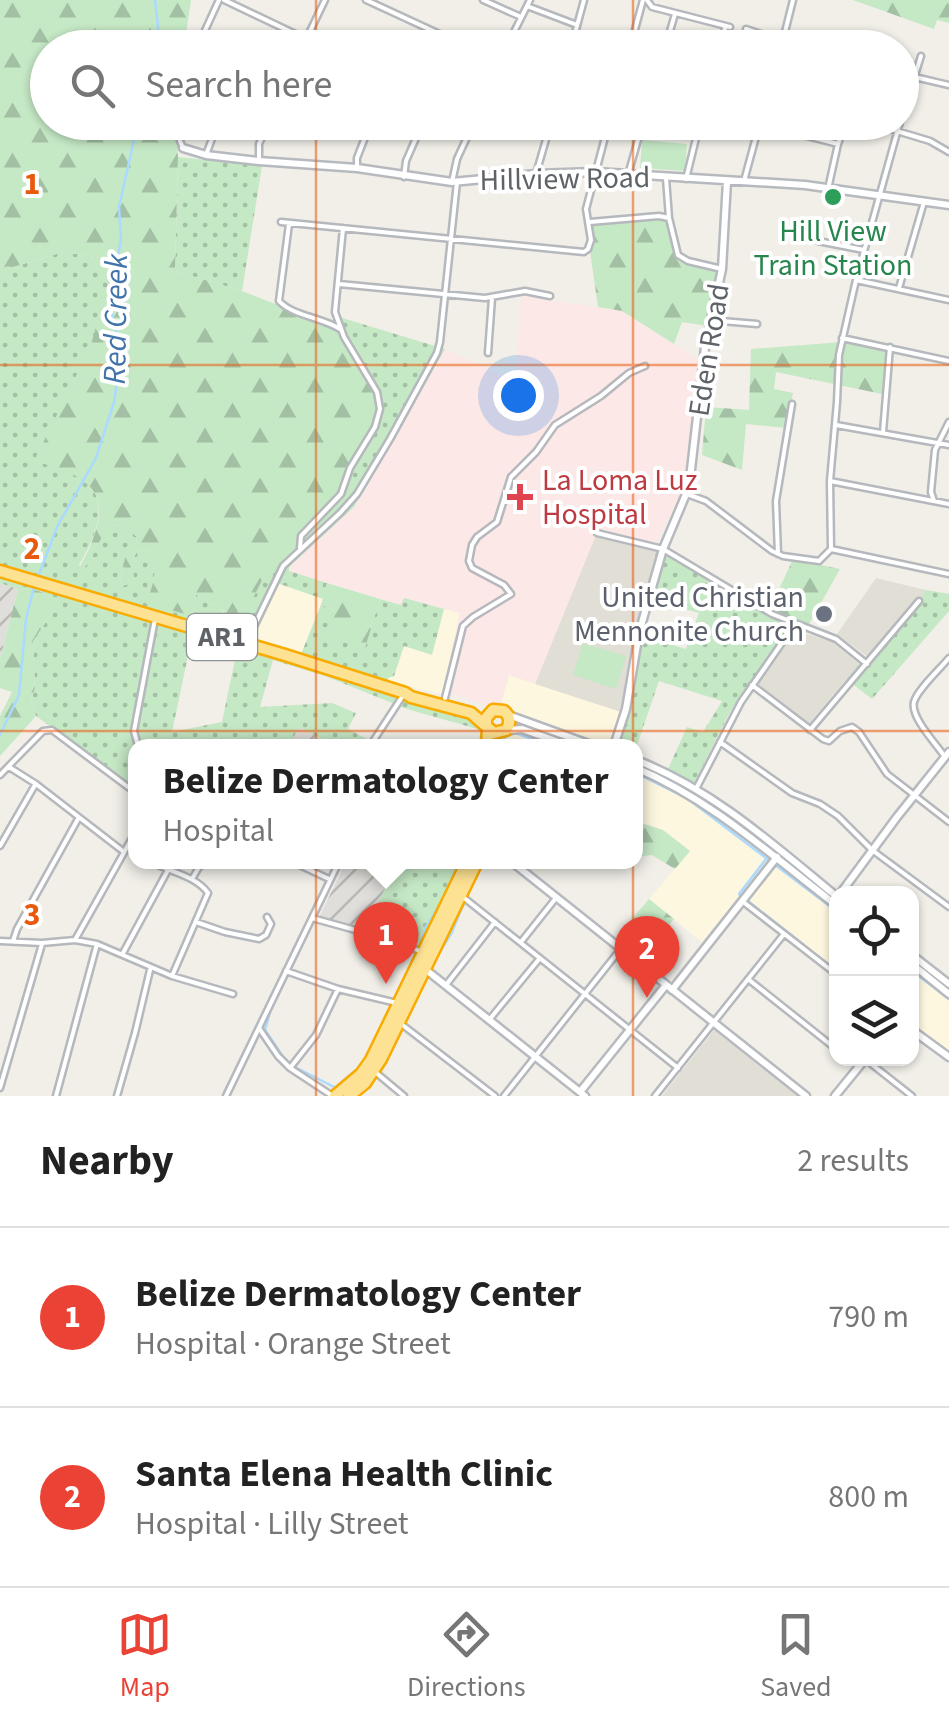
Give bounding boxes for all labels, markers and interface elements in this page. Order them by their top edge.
search box [30,30,919,140]
icon: search [65,58,120,113]
text: Search here [145,58,332,112]
street label: Hillview Road [479,156,651,202]
text: 1 [24,161,40,207]
marker: Hill View Train Station [822,186,844,208]
place label: Hill View Train Station [753,210,913,287]
water label: Red Creek [92,253,140,385]
street label: Eden Road [677,281,741,419]
your location [493,370,544,421]
place label: La Loma Luz Hospital [542,459,698,536]
marker: La Loma Luz Hospital [507,484,533,510]
text: 2 [24,526,40,572]
place label: United Christian Mennonite Church [574,576,804,653]
marker: United Christian Mennonite Church [813,603,835,625]
road number: AR1 [187,614,257,660]
popup [128,739,643,869]
text: Belize Dermatology Center [162,754,609,808]
text: Hospital [162,808,274,854]
map controls [829,886,919,1066]
button: locate [829,886,919,976]
text: 3 [24,892,40,938]
pin: 1 [354,902,418,984]
pin: 2 [614,916,680,998]
button: layers [829,976,919,1066]
text: Nearby [40,1131,174,1191]
text: 2 results [797,1138,909,1184]
text: Belize Dermatology Center [135,1267,581,1321]
text: 1 [64,1294,81,1340]
text: 790 m [828,1294,909,1340]
text: Hospital · Orange Street [135,1321,451,1367]
text: Santa Elena Health Clinic [135,1447,553,1501]
text: 2 [64,1474,81,1520]
text: 800 m [828,1474,909,1520]
text: Hospital · Lilly Street [135,1501,409,1547]
tab: Map [117,1607,172,1707]
tab: Directions [407,1607,526,1707]
tab: Saved [760,1607,832,1707]

